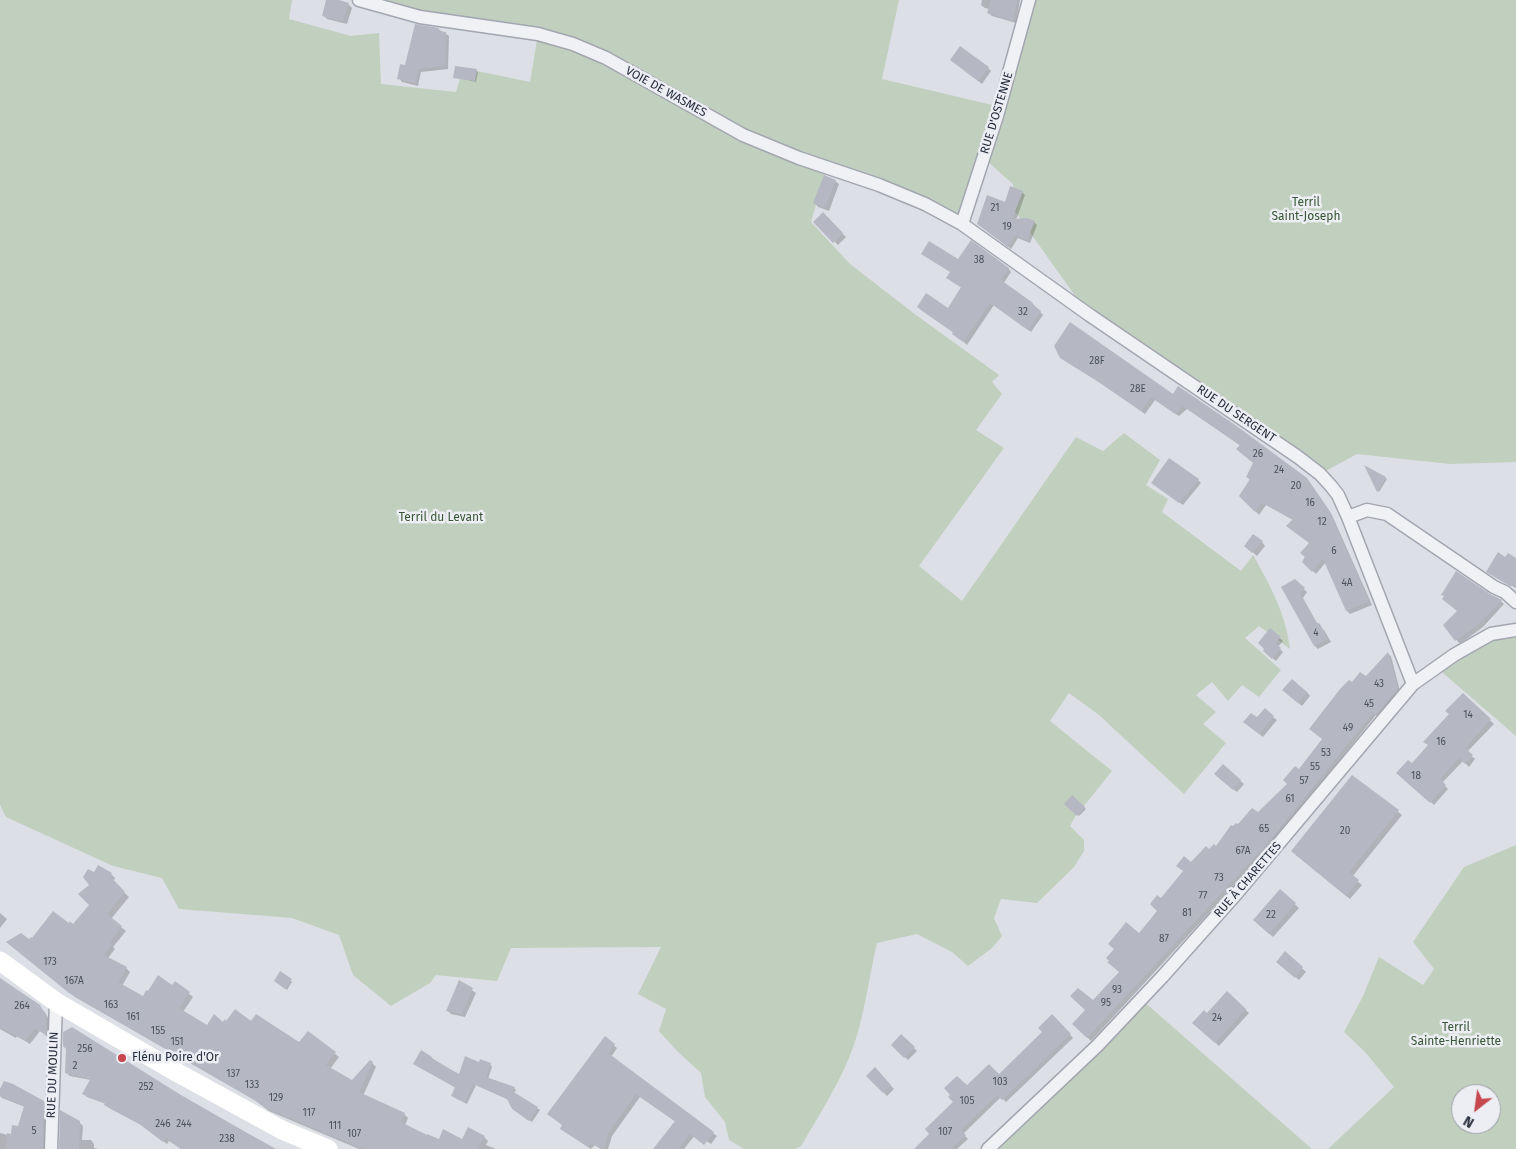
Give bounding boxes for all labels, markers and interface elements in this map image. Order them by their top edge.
street label: VOIE DE WASMES [623,64,709,120]
street label: RUE D'OSTENNE [978,70,1016,156]
park label: Terril Saint-Joseph [1271,196,1341,224]
house number: 21 [990,202,1000,214]
house number: 19 [1002,221,1012,233]
house number: 38 [974,254,984,266]
house number: 32 [1018,306,1028,318]
house number: 28F [1089,355,1105,367]
street label: RUE DU SERGENT [1194,382,1278,446]
house number: 28E [1130,383,1146,395]
house number: 26 [1253,448,1263,460]
house number: 24 [1274,464,1284,476]
house number: 20 [1291,480,1301,492]
house number: 16 [1305,497,1315,509]
park label: Terril du Levant [399,511,483,525]
house number: 12 [1317,516,1327,528]
house number: 6 [1331,545,1337,557]
house number: 4A [1341,577,1353,589]
house number: 4 [1313,627,1319,639]
house number: 43 [1374,678,1384,690]
house number: 45 [1364,698,1374,710]
house number: 14 [1463,709,1473,721]
house number: 49 [1343,722,1353,734]
house number: 16 [1436,736,1446,748]
house number: 53 [1321,747,1331,759]
house number: 55 [1310,761,1320,773]
house number: 18 [1411,770,1421,782]
house number: 57 [1299,775,1309,787]
house number: 61 [1285,793,1295,805]
house number: 65 [1259,823,1269,835]
house number: 20 [1340,825,1350,837]
street label: RUE À CHARETTES [1211,839,1285,921]
house number: 67A [1236,845,1250,857]
house number: 73 [1214,872,1224,884]
house number: 77 [1199,890,1207,902]
house number: 81 [1182,907,1192,919]
house number: 22 [1266,909,1276,921]
house number: 87 [1159,933,1169,945]
house number: 173 [43,956,57,968]
house number: 167A [64,975,84,987]
house number: 93 [1112,984,1122,996]
house number: 95 [1101,997,1111,1009]
house number: 163 [104,999,118,1011]
house number: 264 [14,1000,30,1012]
house number: 161 [126,1011,140,1023]
house number: 24 [1212,1012,1222,1024]
park label: Terril Sainte-Henriette [1411,1021,1501,1049]
house number: 155 [151,1025,165,1037]
street label: RUE DU MOULIN [44,1031,62,1119]
house number: 151 [170,1036,184,1048]
house number: 256 [77,1043,93,1055]
place label: Flénu Poire d'Or [132,1051,219,1065]
marker: Flénu Poire d'Or [116,1052,128,1064]
house number: 2 [73,1060,77,1072]
house number: 137 [226,1068,240,1080]
house number: 103 [993,1076,1007,1088]
house number: 133 [245,1079,259,1091]
house number: 252 [139,1081,153,1093]
north arrow [1451,1084,1501,1134]
house number: 129 [269,1092,283,1104]
house number: 105 [960,1095,974,1107]
house number: 117 [303,1107,315,1119]
text: N [1460,1112,1477,1131]
house number: 246 [155,1118,171,1130]
house number: 244 [176,1118,192,1130]
house number: 111 [329,1120,341,1132]
house number: 5 [31,1125,37,1137]
house number: 107 [938,1126,952,1138]
house number: 107 [347,1128,361,1140]
house number: 238 [219,1133,235,1145]

